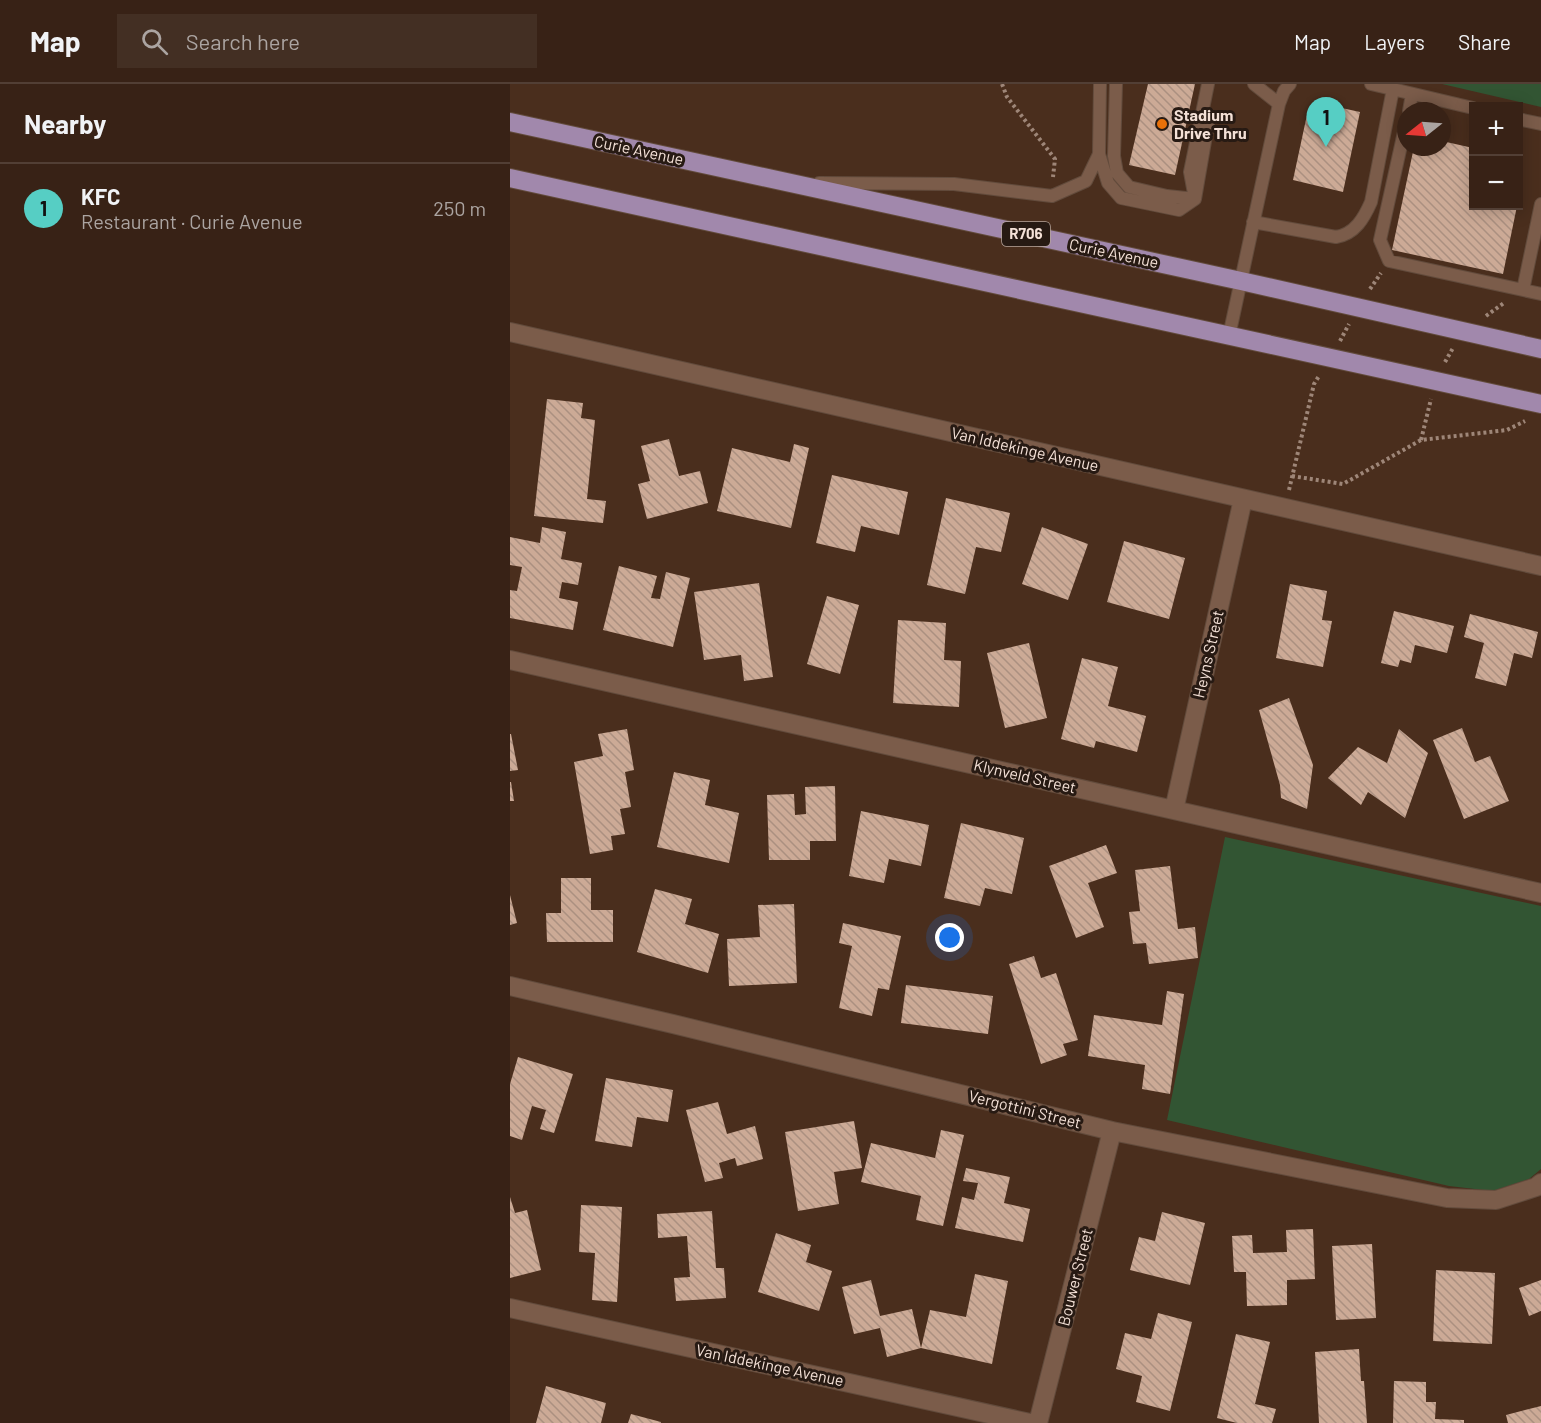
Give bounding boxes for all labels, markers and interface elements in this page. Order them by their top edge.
search box [117,14,537,68]
text: Map [30,24,81,58]
icon: search [138,25,171,58]
text: Search here [186,28,300,54]
text: Map [1294,29,1331,54]
text: Layers [1364,29,1425,54]
text: Share [1458,29,1511,54]
pin: 1 [1306,98,1346,147]
north arrow [1397,102,1451,156]
map controls [1469,102,1523,210]
button: + [1469,102,1523,156]
place label: Stadium Drive Thru [1174,105,1247,142]
text: Nearby [24,108,106,139]
marker: Stadium Drive Thru [1155,117,1169,131]
street label: Curie Avenue [593,131,685,168]
button: − [1469,156,1523,210]
text: KFC [81,183,120,209]
text: 1 [40,196,47,220]
text: 250 m [433,196,486,220]
text: Restaurant · Curie Avenue [81,209,303,233]
road number: R706 [1002,222,1050,246]
street label: Curie Avenue [1068,234,1160,271]
street label: Van Iddekinge Avenue [950,422,1101,475]
street label: Heyns Street [1188,608,1227,700]
street label: Klynveld Street [972,755,1078,797]
your location [935,923,964,952]
street label: Vergottini Street [967,1085,1083,1132]
street label: Bouwer Street [1053,1226,1096,1328]
street label: Van Iddekinge Avenue [694,1340,846,1389]

